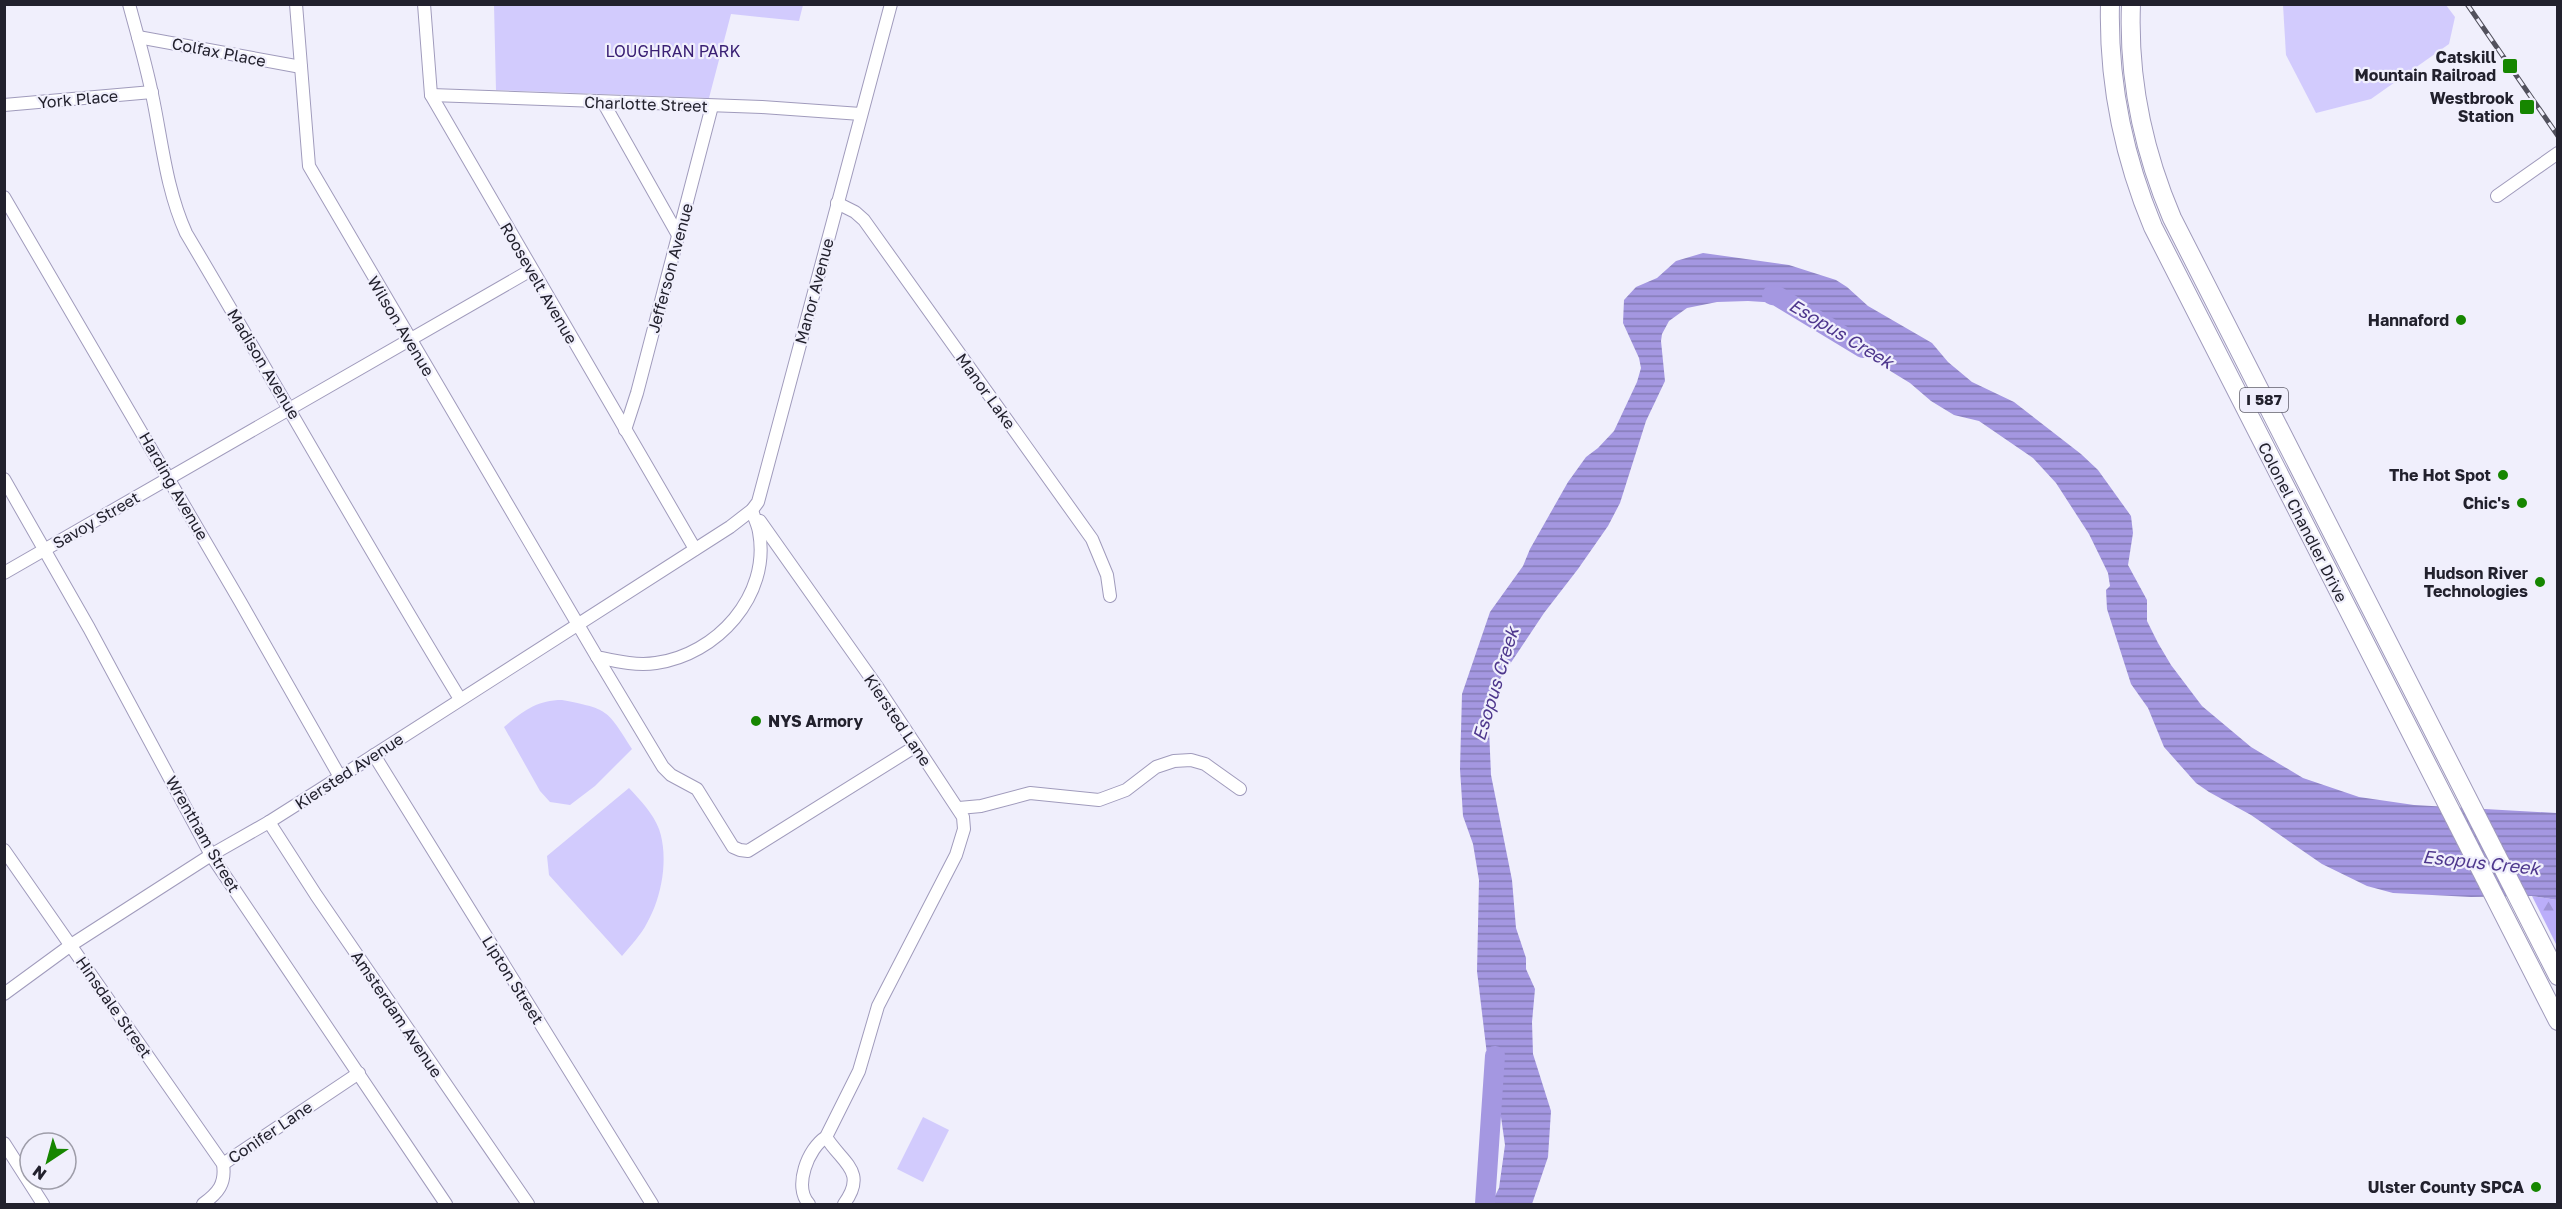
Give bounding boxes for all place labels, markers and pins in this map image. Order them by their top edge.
place label: Catskill Mountain Railroad [2355,47,2497,85]
marker: Catskill Mountain Railroad [2501,57,2519,75]
place label: Westbrook Station [2430,88,2515,126]
marker: Westbrook Station [2518,98,2536,116]
place label: Hannaford [2368,310,2449,330]
marker: Hannaford [2454,313,2468,327]
place label: The Hot Spot [2389,465,2491,485]
marker: The Hot Spot [2496,468,2510,482]
place label: Chic's [2463,493,2510,513]
marker: Chic's [2515,496,2529,510]
place label: Hudson River Technologies [2424,563,2528,601]
marker: Hudson River Technologies [2533,575,2547,589]
place label: NYS Armory [768,711,863,731]
marker: NYS Armory [749,714,763,728]
place label: Ulster County SPCA [2368,1177,2525,1197]
marker: Ulster County SPCA [2529,1180,2543,1194]

